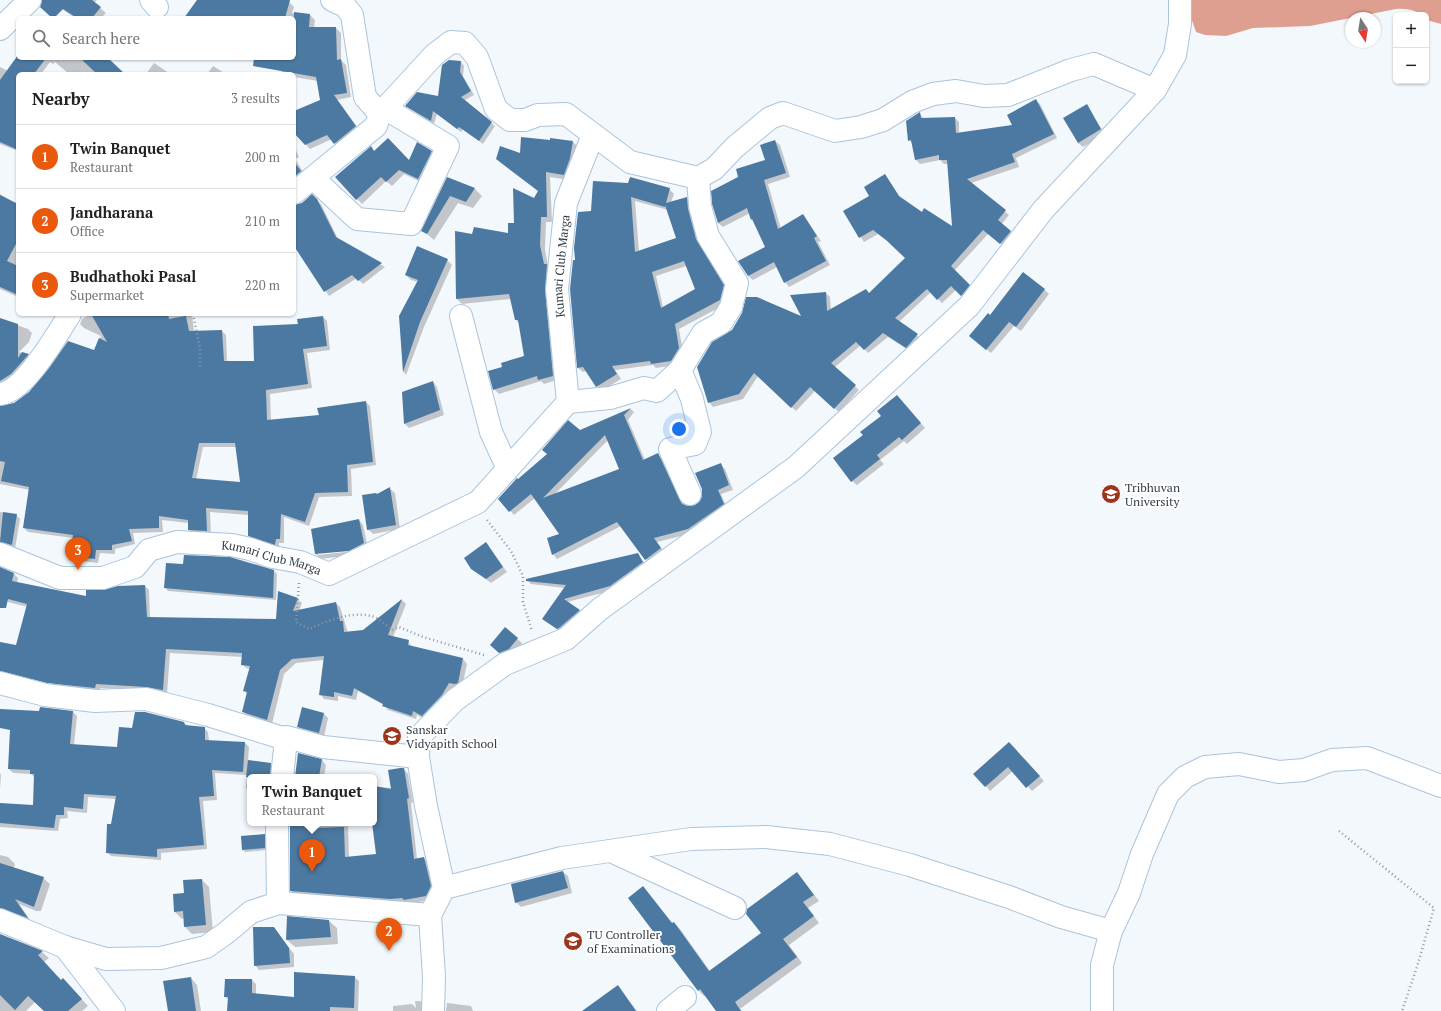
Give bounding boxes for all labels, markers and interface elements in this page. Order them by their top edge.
north arrow [1345,12,1381,48]
map controls [1393,12,1429,84]
button: + [1393,12,1429,48]
search box [16,16,296,60]
icon: search [30,27,52,49]
text: Search here [62,28,140,48]
button: − [1393,48,1429,84]
text: Nearby [32,87,90,110]
text: 3 results [231,89,280,107]
text: Twin Banquet [70,138,170,158]
text: 1 [41,148,49,166]
text: 200 m [245,148,280,166]
text: Restaurant [70,158,133,176]
text: Jandharana [70,202,153,222]
text: 2 [41,212,49,230]
text: 210 m [245,212,280,230]
street label: Kumari Club Marga [549,214,572,318]
text: Office [70,222,104,240]
text: Budhathoki Pasal [70,266,196,286]
text: 3 [41,276,49,294]
text: 220 m [245,276,280,294]
text: Supermarket [70,286,144,304]
your location [669,419,689,439]
place label: Tribhuvan University [1125,480,1181,509]
school or university icon: Tribhuvan University [1100,483,1122,505]
pin: 3 [65,537,91,570]
street label: Kumari Club Marga [221,537,324,578]
place label: Sanskar Vidyapith School [406,722,498,751]
school or university icon: Sanskar Vidyapith School [381,725,403,747]
popup [247,774,377,826]
text: Twin Banquet [262,781,362,801]
text: Restaurant [262,801,325,819]
pin: 1 [299,839,325,872]
pin: 2 [376,918,402,951]
place label: TU Controller of Examinations [587,927,674,956]
school or university icon: TU Controller of Examinations [562,930,584,952]

